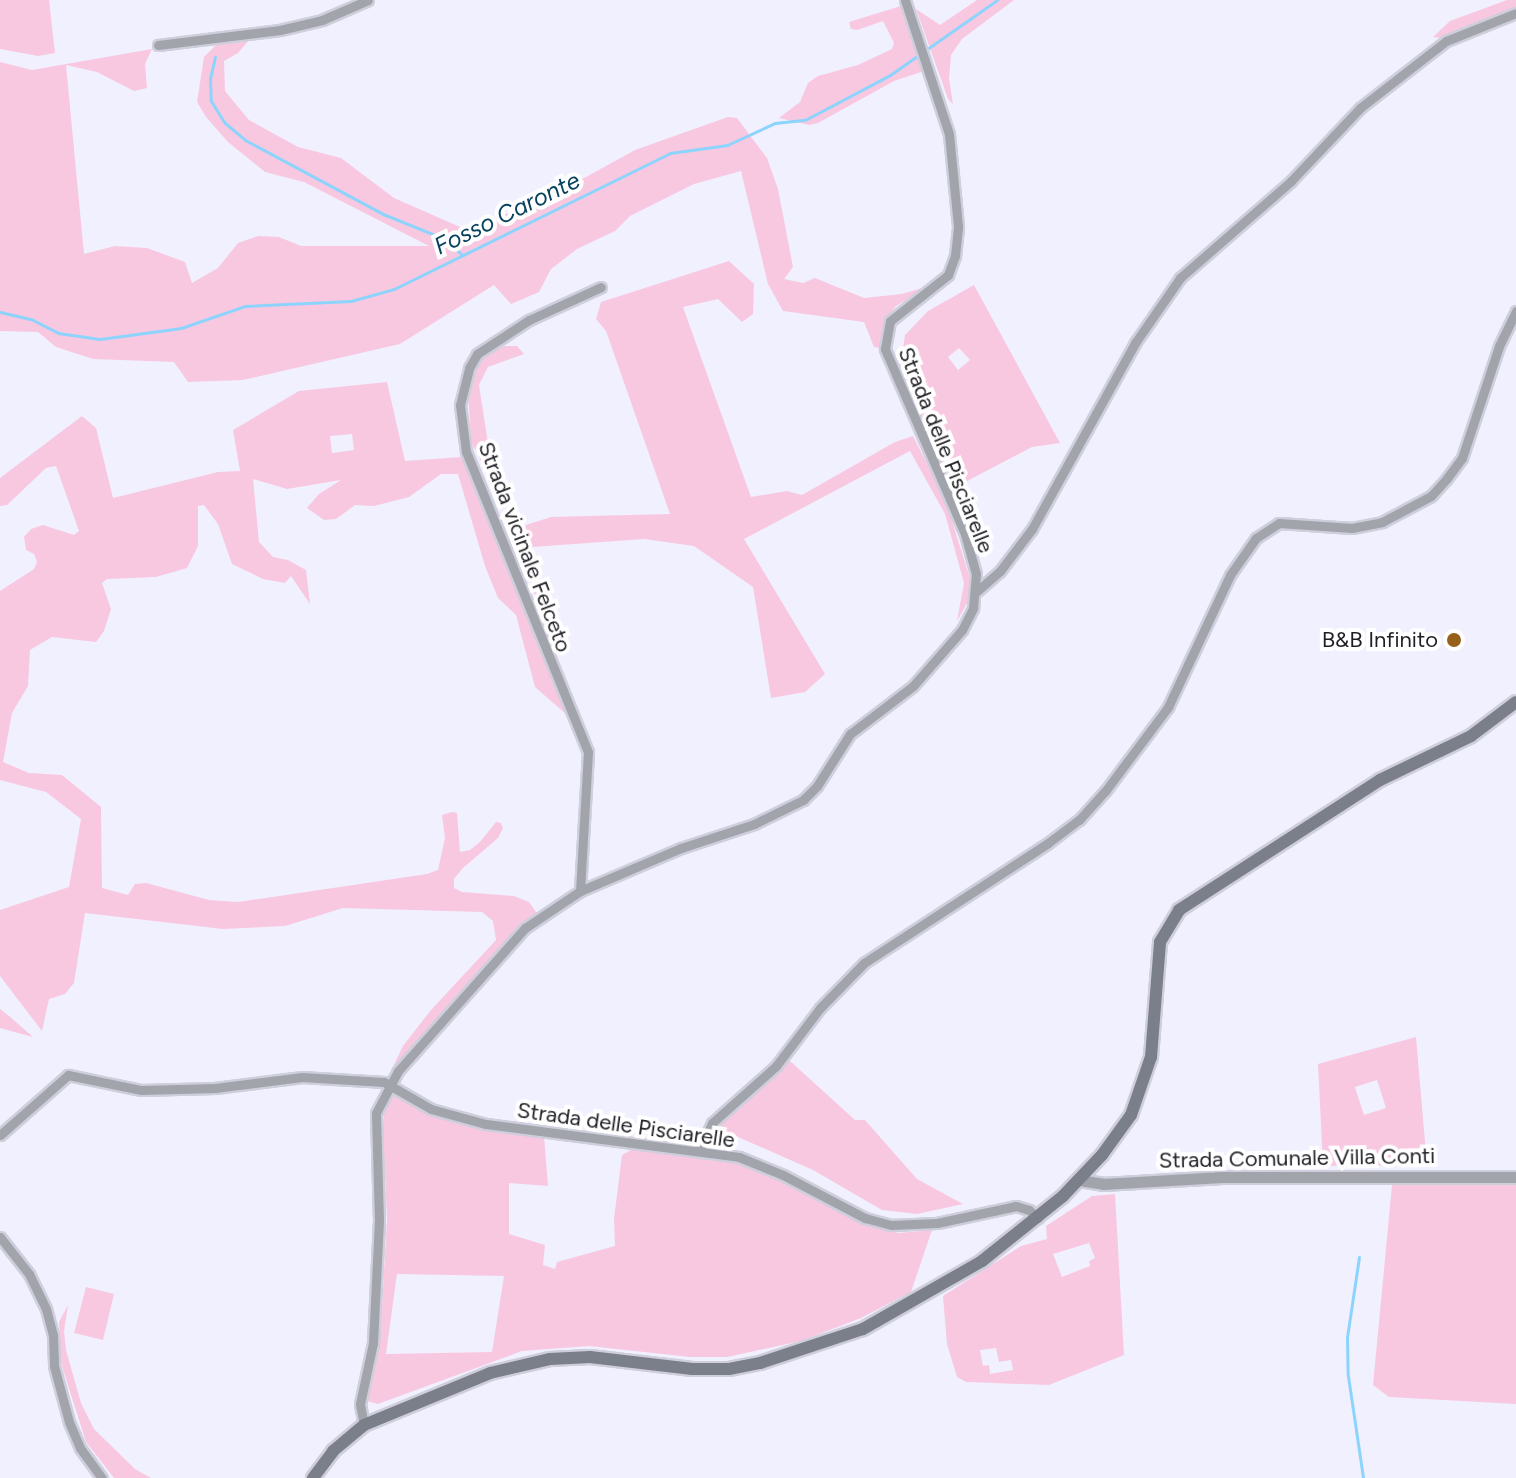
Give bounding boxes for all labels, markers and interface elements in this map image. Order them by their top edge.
water label: Fosso Caronte [429,165,585,261]
street label: Strada delle Pisciarelle [893,343,999,557]
street label: Strada vicinale Felceto [473,438,577,656]
place label: B&B Infinito [1322,627,1438,653]
marker: B&B Infinito [1445,631,1463,649]
street label: Strada delle Pisciarelle [515,1097,737,1153]
street label: Strada Comunale Villa Conti [1159,1142,1435,1174]

